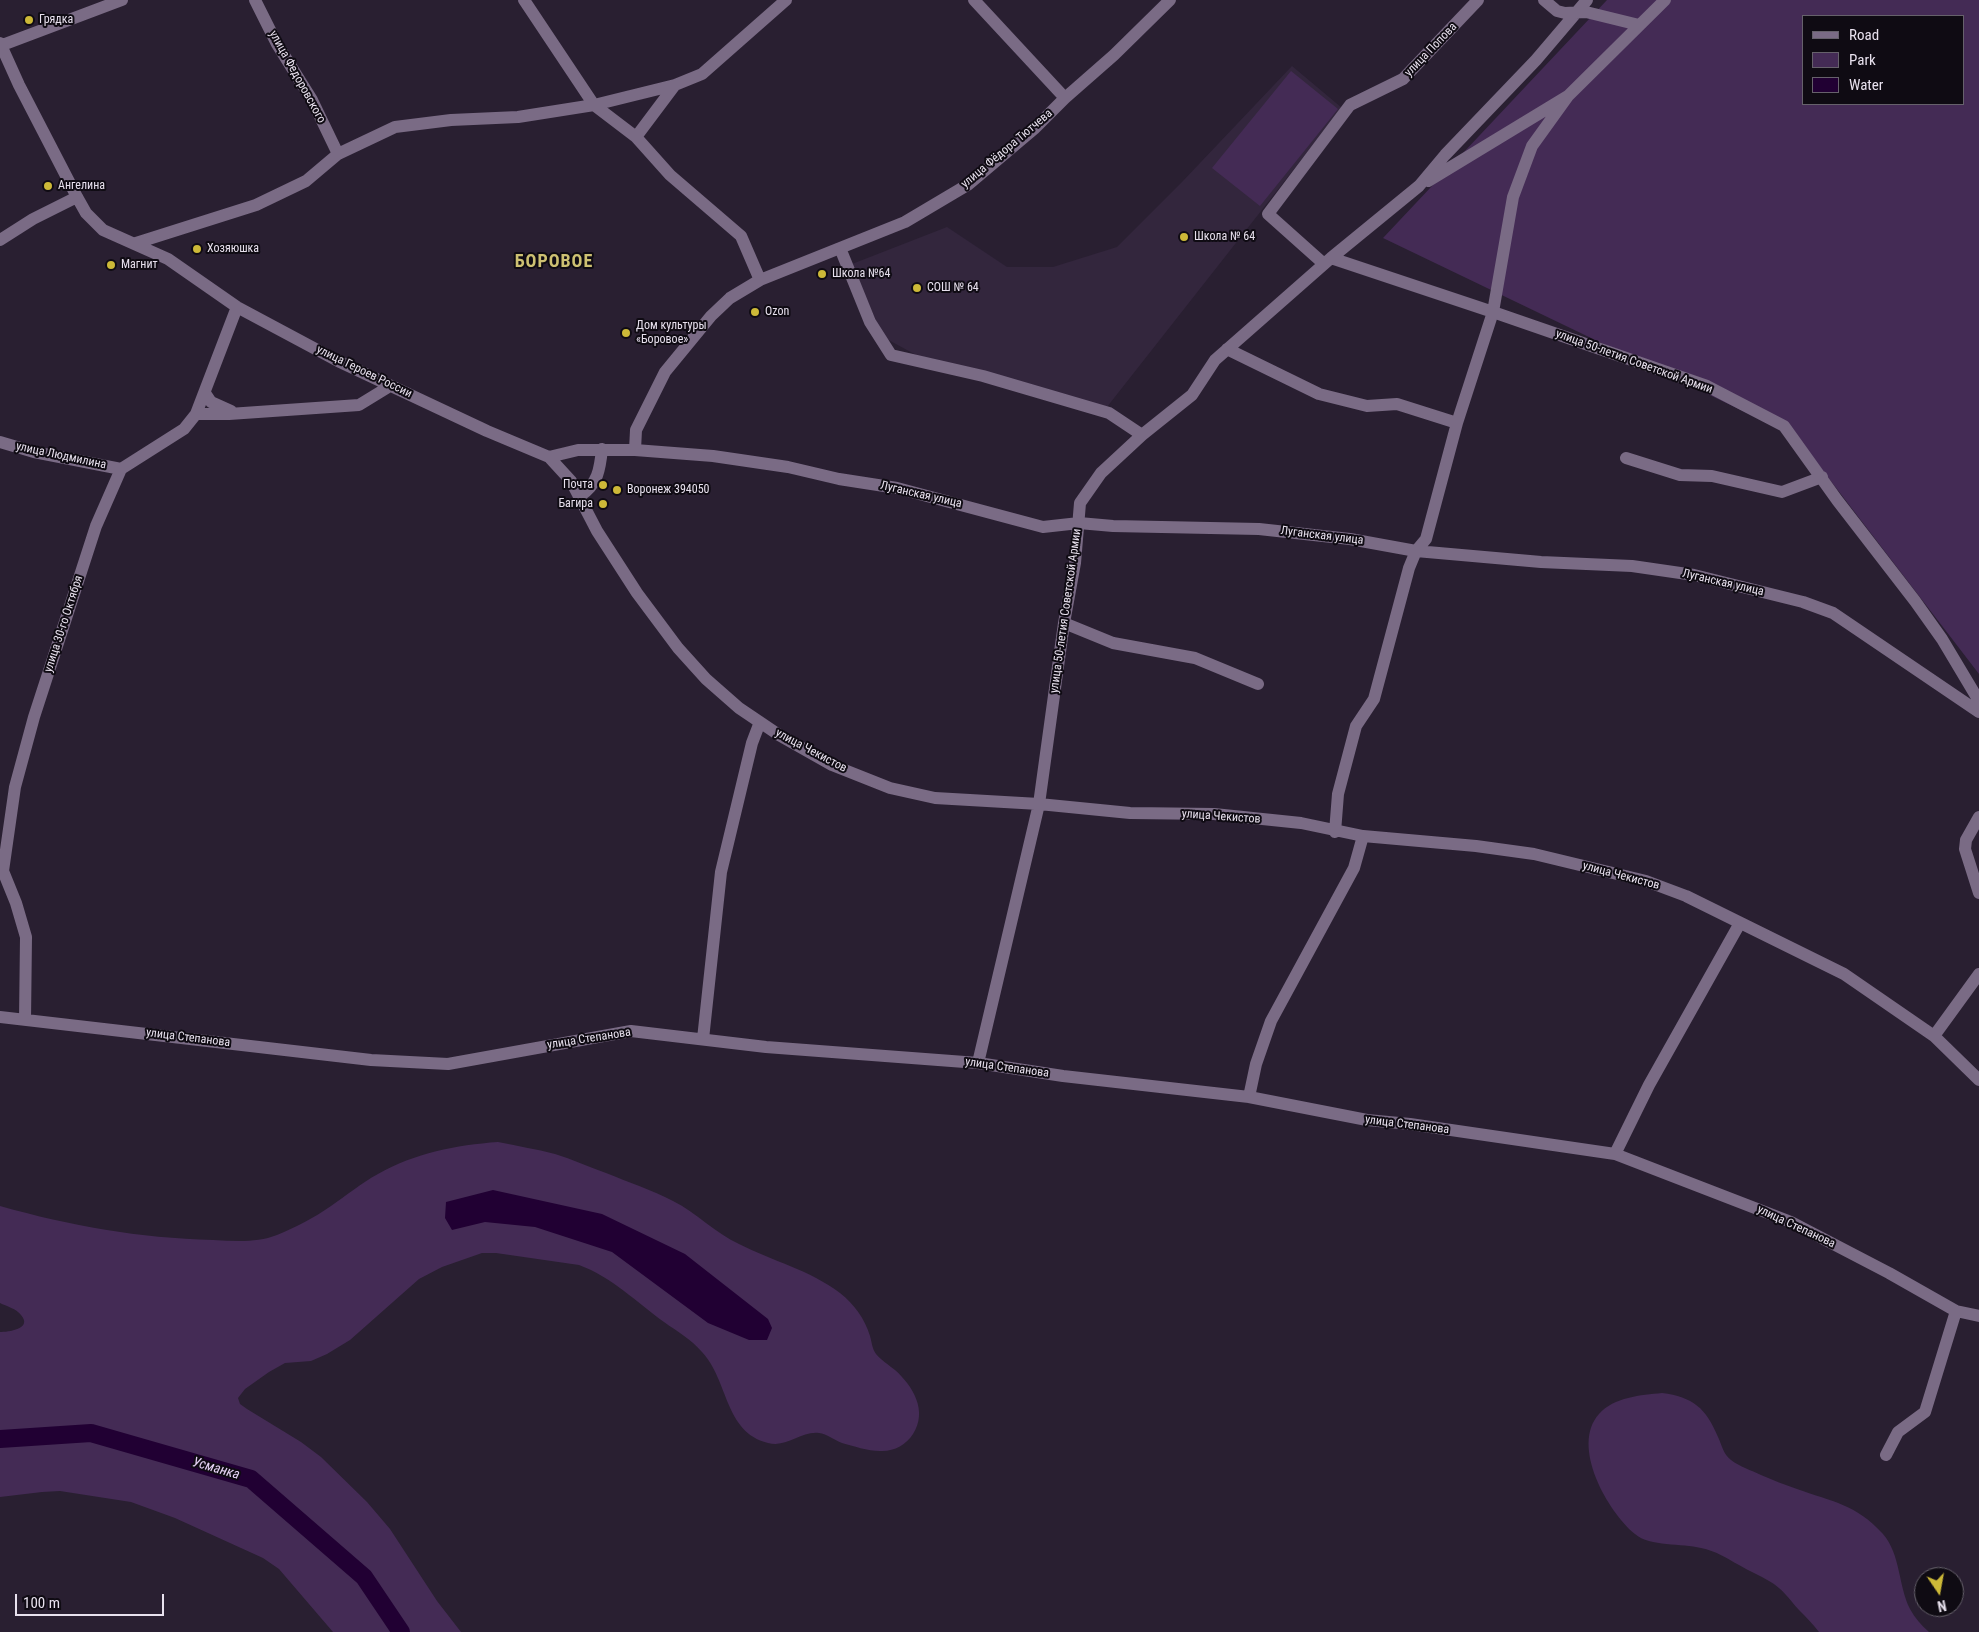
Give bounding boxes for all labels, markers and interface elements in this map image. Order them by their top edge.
place label: Грядка [39,13,73,27]
marker: Грядка [23,14,35,26]
legend [1802,15,1964,105]
street label: улица Попова [1402,20,1460,80]
text: Road [1849,26,1879,44]
street label: улица Федоровского [266,28,328,126]
text: Park [1849,51,1876,69]
text: Water [1849,76,1883,94]
street label: улица Фёдора Тютчева [958,107,1056,191]
place label: Ангелина [58,179,105,193]
marker: Ангелина [42,180,54,192]
place label: Школа № 64 [1194,230,1255,244]
marker: Школа № 64 [1178,231,1190,243]
place label: Хозяюшка [207,242,259,256]
marker: Хозяюшка [191,243,203,255]
district label: БОРОВОЕ [514,251,594,273]
place label: Магнит [121,258,158,272]
marker: Магнит [105,259,117,271]
place label: Школа №64 [832,267,890,281]
marker: Школа №64 [816,268,828,280]
place label: СОШ № 64 [927,281,979,295]
marker: СОШ № 64 [911,282,923,294]
place label: Ozon [765,305,789,319]
marker: Ozon [749,306,761,318]
place label: Дом культуры «Боровое» [636,319,707,347]
marker: Дом культуры «Боровое» [620,327,632,339]
street label: улица 50-летия Советской Армии [1554,327,1714,397]
street label: улица Героев России [314,343,414,401]
street label: улица Людмилина [15,439,107,473]
place label: Почта [563,478,593,492]
marker: Почта [597,479,609,491]
street label: Луганская улица [879,479,963,511]
place label: Воронеж 394050 [627,483,709,497]
marker: Воронеж 394050 [611,484,623,496]
place label: Багира [558,497,593,511]
marker: Багира [597,498,609,510]
street label: Луганская улица [1280,524,1364,548]
street label: улица 50-летия Советской Армии [1047,528,1085,694]
street label: Луганская улица [1681,567,1765,599]
street label: улица 30-го Октября [42,574,86,674]
street label: улица Чекистов [773,726,849,776]
street label: улица Чекистов [1181,807,1261,827]
street label: улица Чекистов [1581,859,1661,893]
street label: улица Степанова [546,1025,632,1053]
street label: улица Степанова [145,1026,231,1050]
street label: улица Степанова [964,1055,1050,1081]
street label: улица Степанова [1364,1113,1450,1137]
street label: улица Степанова [1755,1203,1837,1251]
water label: Усманка [190,1454,242,1484]
north arrow [1914,1567,1964,1617]
scale bar [18,1584,166,1616]
text: 100 m [23,1594,60,1612]
text: N [1936,1597,1948,1614]

